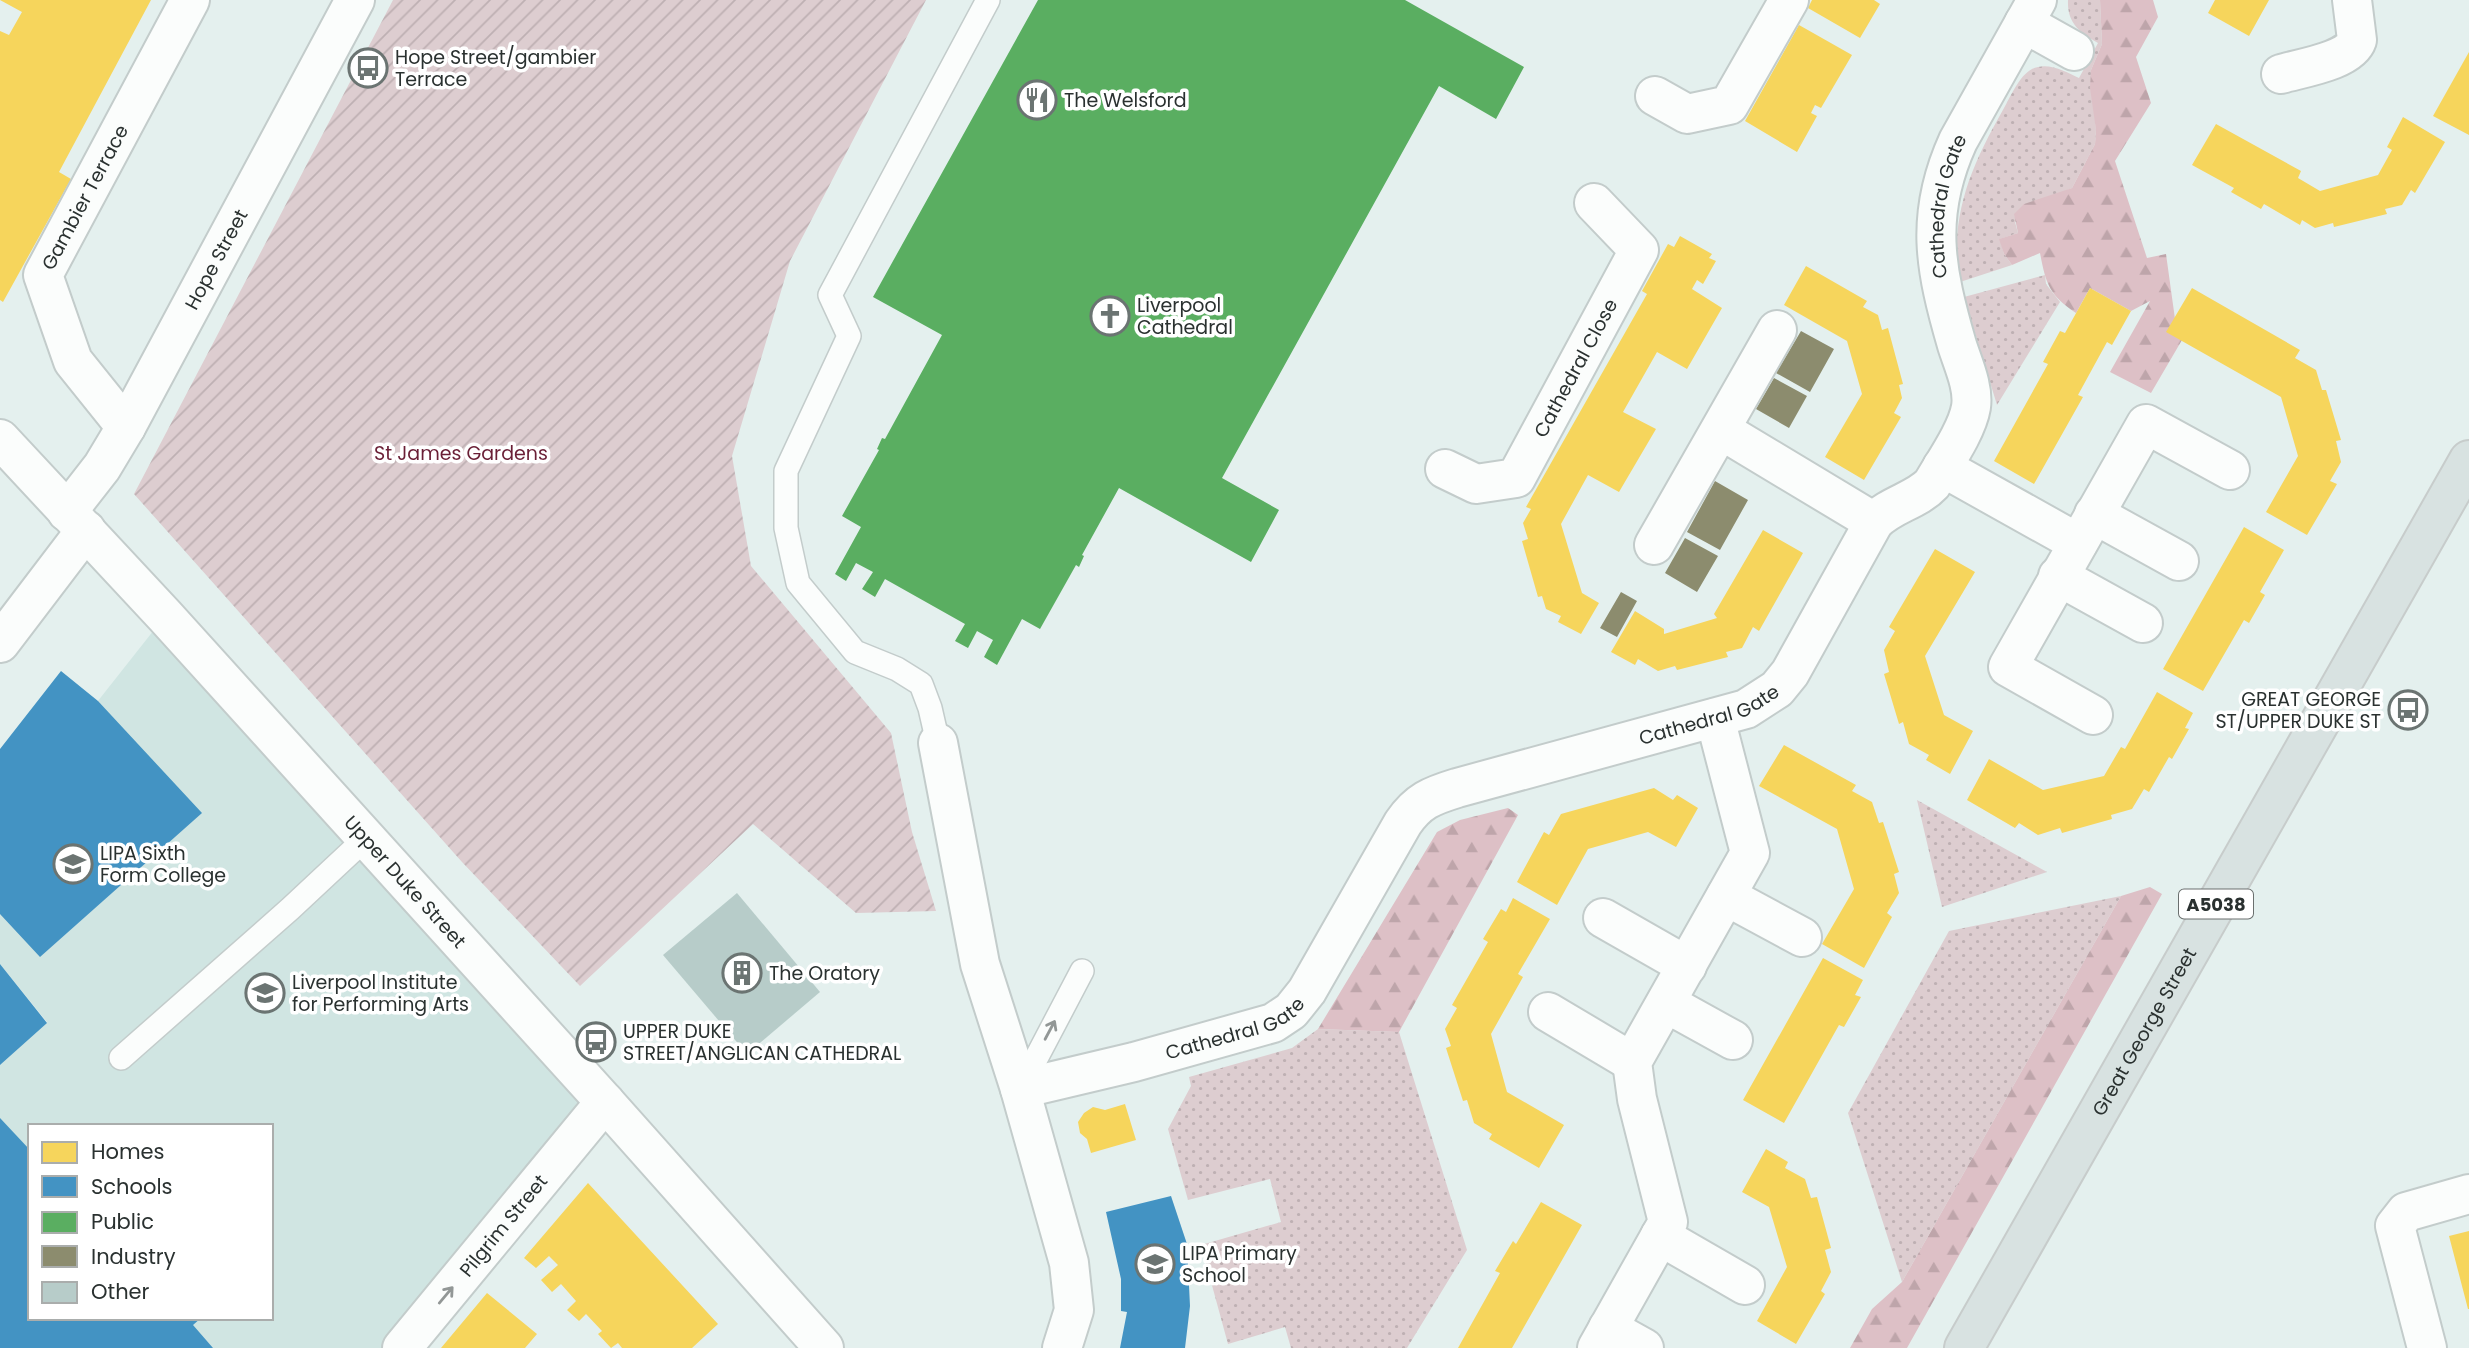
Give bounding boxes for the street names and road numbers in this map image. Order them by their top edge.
street label: Gambier Terrace [35,120,135,275]
street label: Cathedral Gate [1923,129,1973,280]
street label: Hope Street [178,204,254,314]
street label: Cathedral Close [1527,294,1624,442]
street label: Cathedral Gate [1636,678,1784,751]
street label: Upper Duke Street [338,809,473,954]
road number: A5038 [2179,890,2253,918]
street label: Great George Street [2085,942,2203,1121]
street label: Cathedral Gate [1162,991,1311,1066]
street label: Pilgrim Street [453,1168,554,1282]

